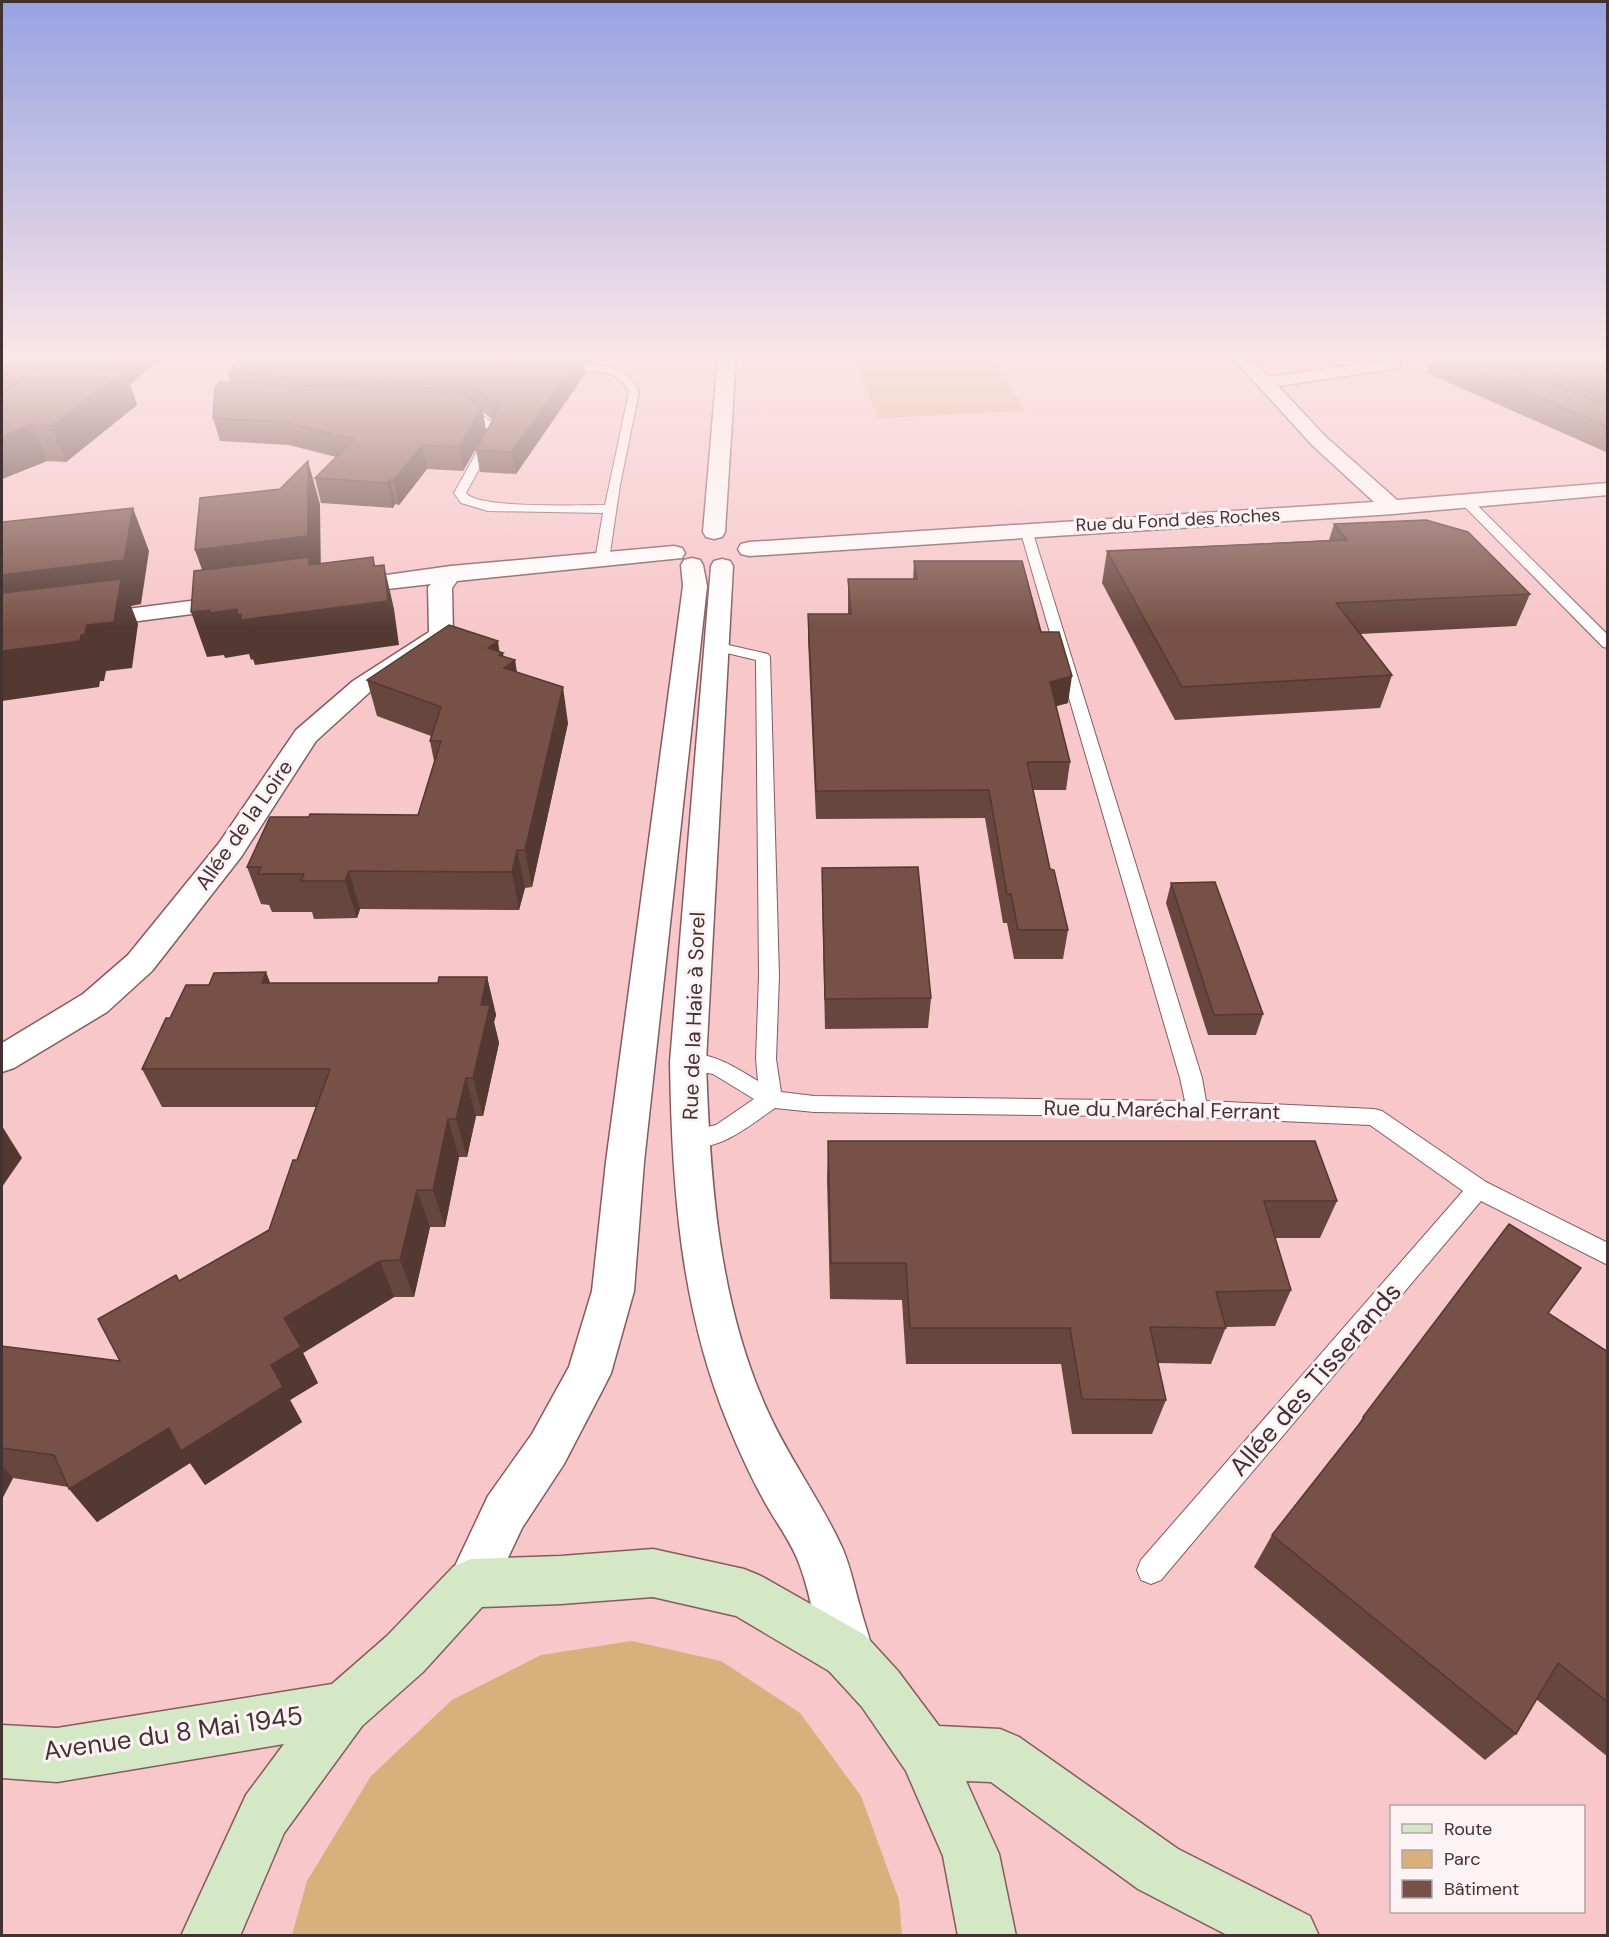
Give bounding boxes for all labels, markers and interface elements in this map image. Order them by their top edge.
street label: Rue du Fond des Roches [1075,503,1281,537]
street label: Allée de la Loire [189,754,299,896]
street label: Rue de la Haie à Sorel [676,911,712,1121]
street label: Rue du Maréchal Ferrant [1043,1094,1281,1126]
street label: Allée des Tisserands [1221,1275,1409,1483]
street label: Avenue du 8 Mai 1945 [41,1698,305,1768]
legend [1390,1805,1585,1913]
text: Route [1444,1817,1492,1841]
text: Parc [1444,1847,1480,1871]
text: Bâtiment [1444,1877,1519,1901]

